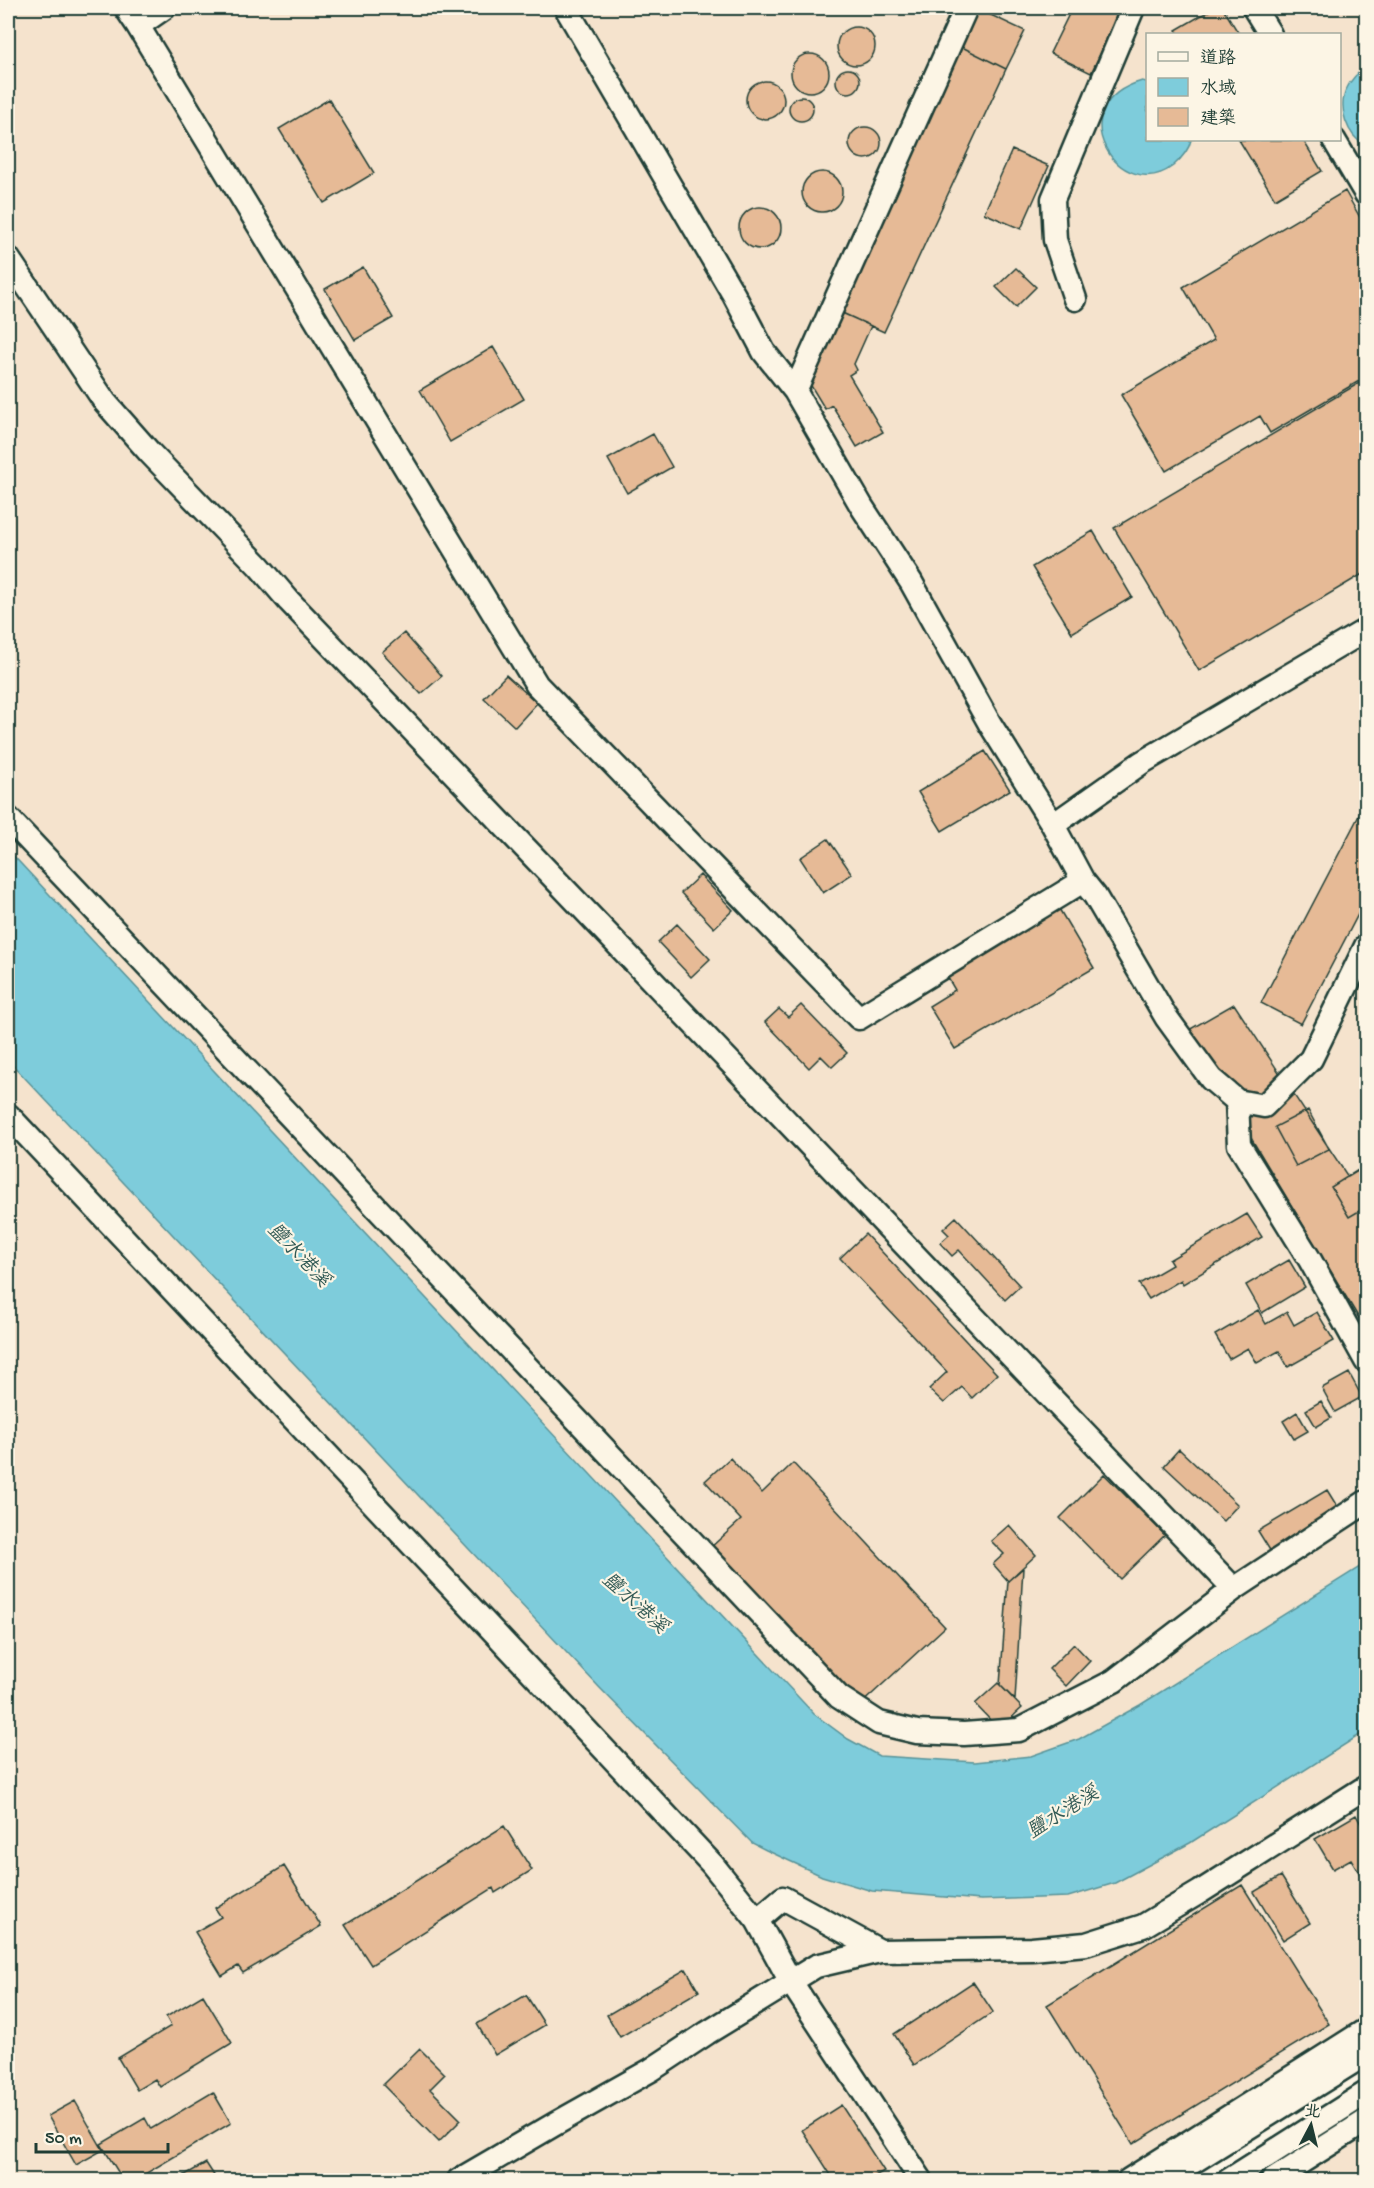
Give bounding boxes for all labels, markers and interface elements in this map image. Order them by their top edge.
legend [1146,33,1341,141]
text: 道路 [1200,48,1236,70]
text: 水域 [1200,78,1236,100]
text: 建築 [1200,108,1236,130]
water label: 鹽水港溪 [261,1218,336,1294]
water label: 鹽水港溪 [596,1568,673,1641]
water label: 鹽水港溪 [1023,1781,1105,1845]
north arrow [1281,2095,1341,2155]
text: 北 [1303,2102,1322,2124]
scale bar [36,2116,168,2154]
text: 50 m [45,2129,82,2150]

